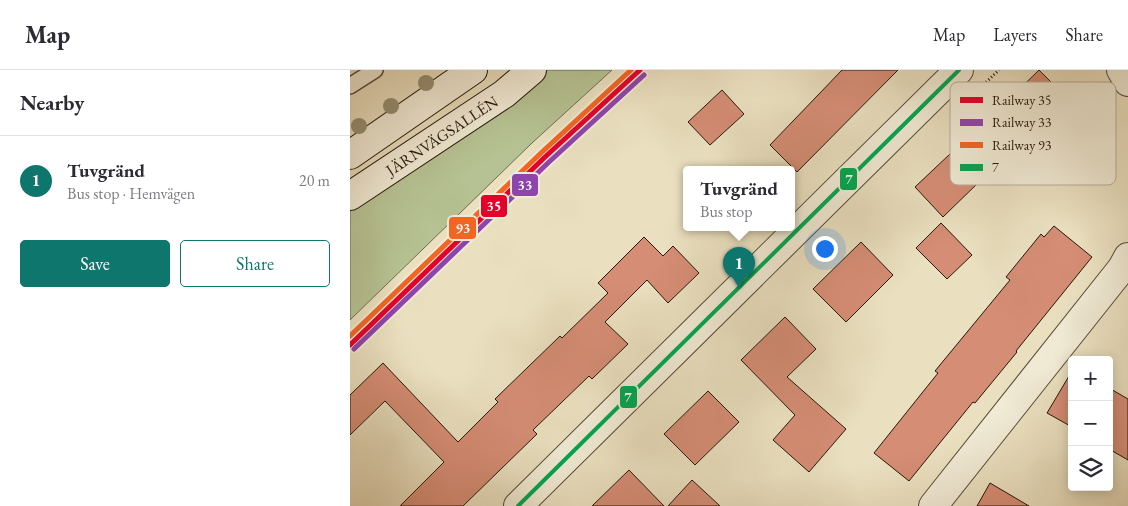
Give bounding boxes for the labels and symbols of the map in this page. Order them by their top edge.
legend [950,82,1116,185]
street label: JÄRNVÄGSALLÉN [380,90,502,181]
text: Railway 35 [992,91,1052,109]
text: Railway 33 [992,113,1052,131]
text: Railway 93 [992,136,1052,154]
text: 7 [992,158,999,176]
line badge: 7 [839,167,858,191]
text: 7 [845,170,853,188]
line badge: 33 [511,173,539,197]
text: 33 [518,176,532,194]
line badge: 35 [480,194,508,218]
text: 35 [487,197,501,215]
line badge: 93 [448,216,477,240]
text: 93 [456,219,470,237]
your location [812,236,838,262]
pin: 1 [723,247,755,288]
line badge: 7 [619,385,638,409]
text: 7 [624,388,632,406]

